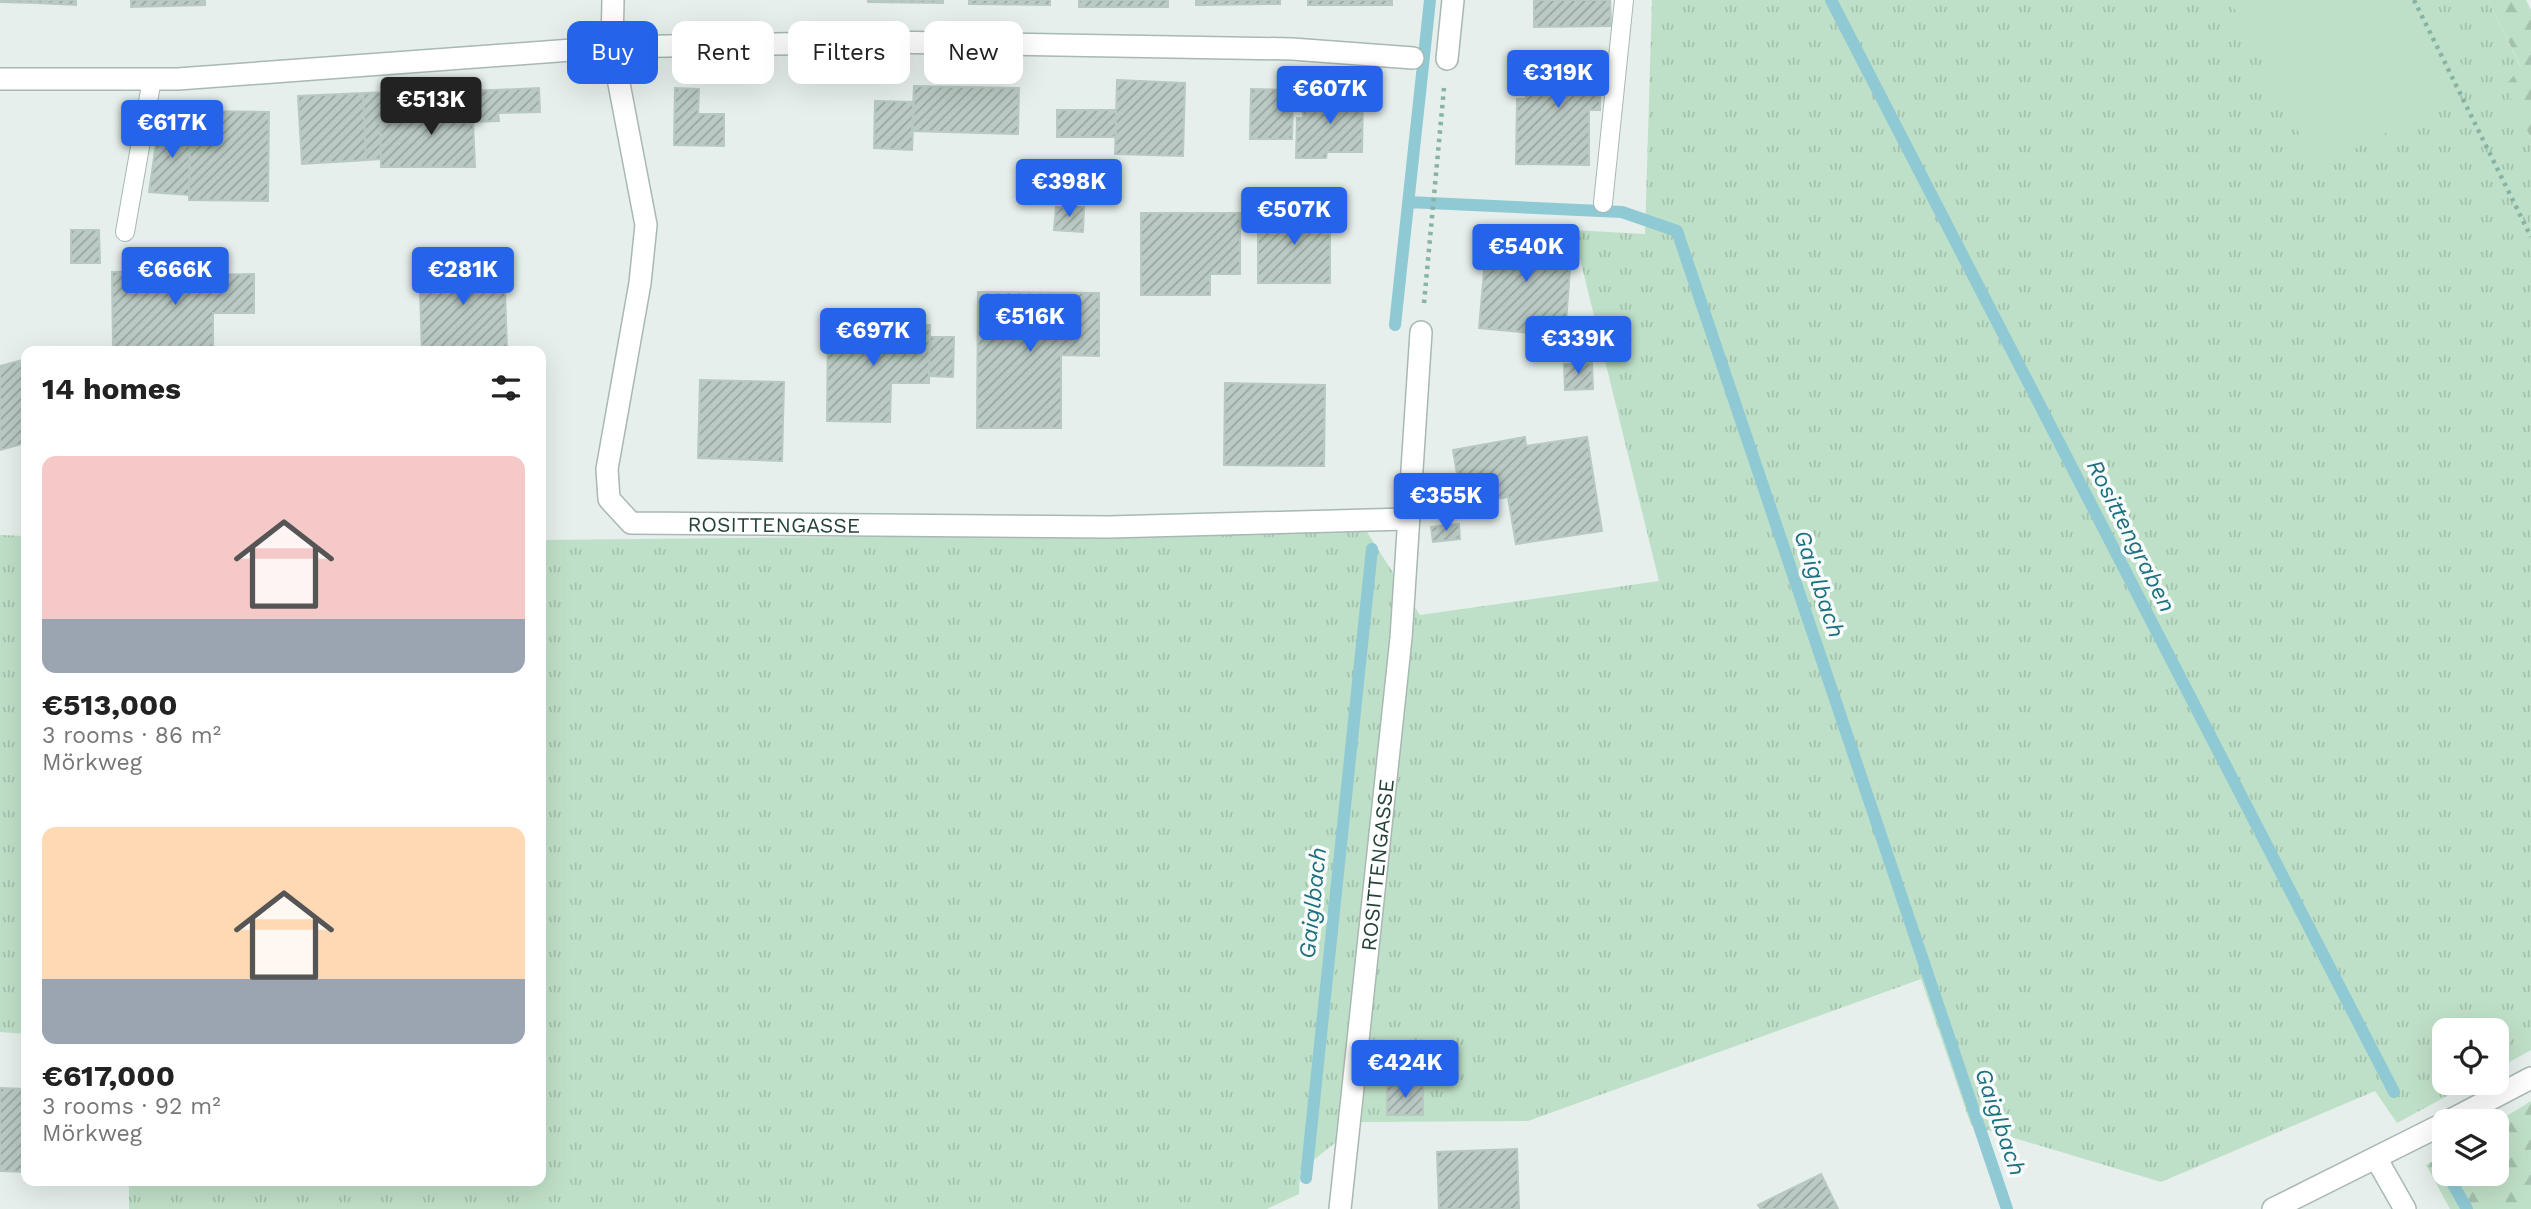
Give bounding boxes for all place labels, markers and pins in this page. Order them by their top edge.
pin: €319K [1509,50,1607,110]
pin: €607K [1281,66,1379,126]
pin: €513K [382,78,480,137]
pin: €617K [123,100,221,160]
pin: €398K [1020,160,1118,219]
pin: €507K [1245,188,1343,247]
pin: €540K [1477,224,1575,284]
pin: €666K [126,247,224,307]
pin: €281K [414,247,512,307]
pin: €516K [981,294,1079,354]
pin: €697K [824,308,922,368]
pin: €339K [1529,316,1627,376]
pin: €355K [1397,474,1495,533]
pin: €424K [1356,1040,1454,1100]

